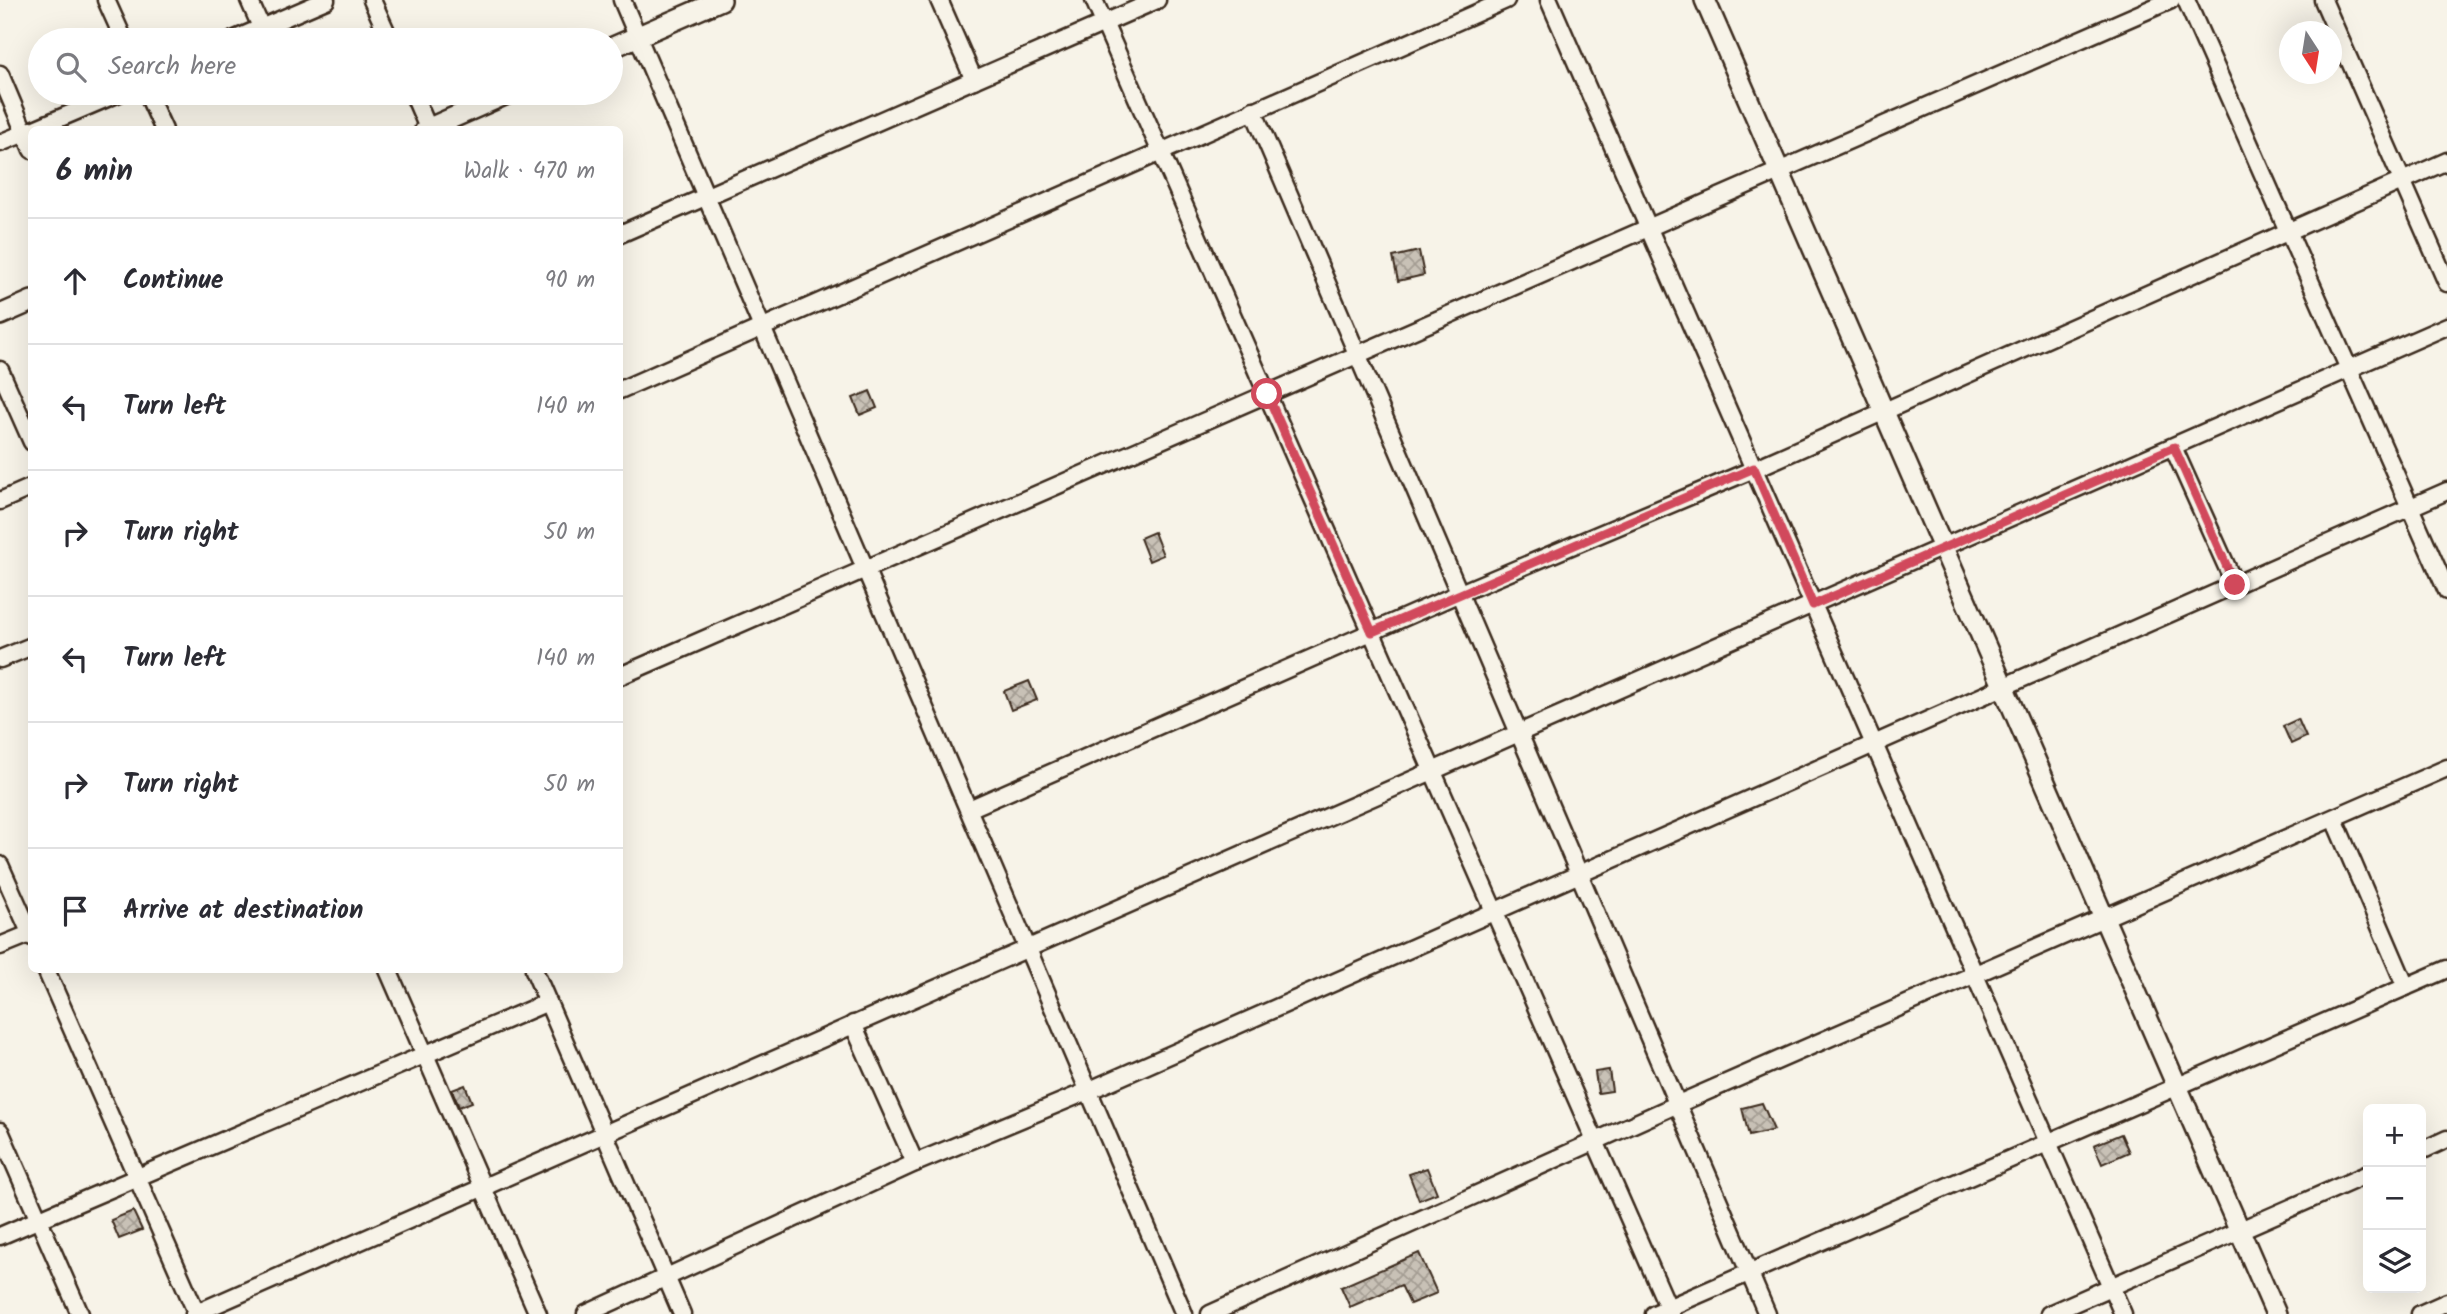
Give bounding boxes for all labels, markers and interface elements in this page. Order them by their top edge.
north arrow [2279,21,2342,84]
search box [28,28,623,105]
text: Search here [108,46,236,88]
icon: search [52,48,90,86]
text: 6 min [56,148,133,196]
text: Walk · 470 m [464,154,595,190]
text: Continue [123,260,224,302]
icon: ahead [56,262,94,300]
text: 90 m [545,263,595,299]
route start [1251,378,1282,409]
text: Turn left [123,386,226,428]
icon: left [56,388,94,426]
text: 140 m [536,389,595,425]
text: Turn right [123,512,239,554]
icon: right [56,514,94,552]
text: 50 m [544,515,595,551]
route end [2219,569,2250,600]
text: Turn left [123,638,226,680]
icon: left [56,640,94,678]
text: 140 m [536,641,595,677]
text: Turn right [123,764,239,806]
icon: right [56,766,94,804]
text: 50 m [544,767,595,803]
text: Arrive at destination [123,890,363,932]
icon: arrive [56,892,94,930]
map controls [2363,1104,2426,1293]
button: + [2363,1104,2426,1167]
button: − [2363,1167,2426,1230]
button: layers [2363,1230,2426,1293]

